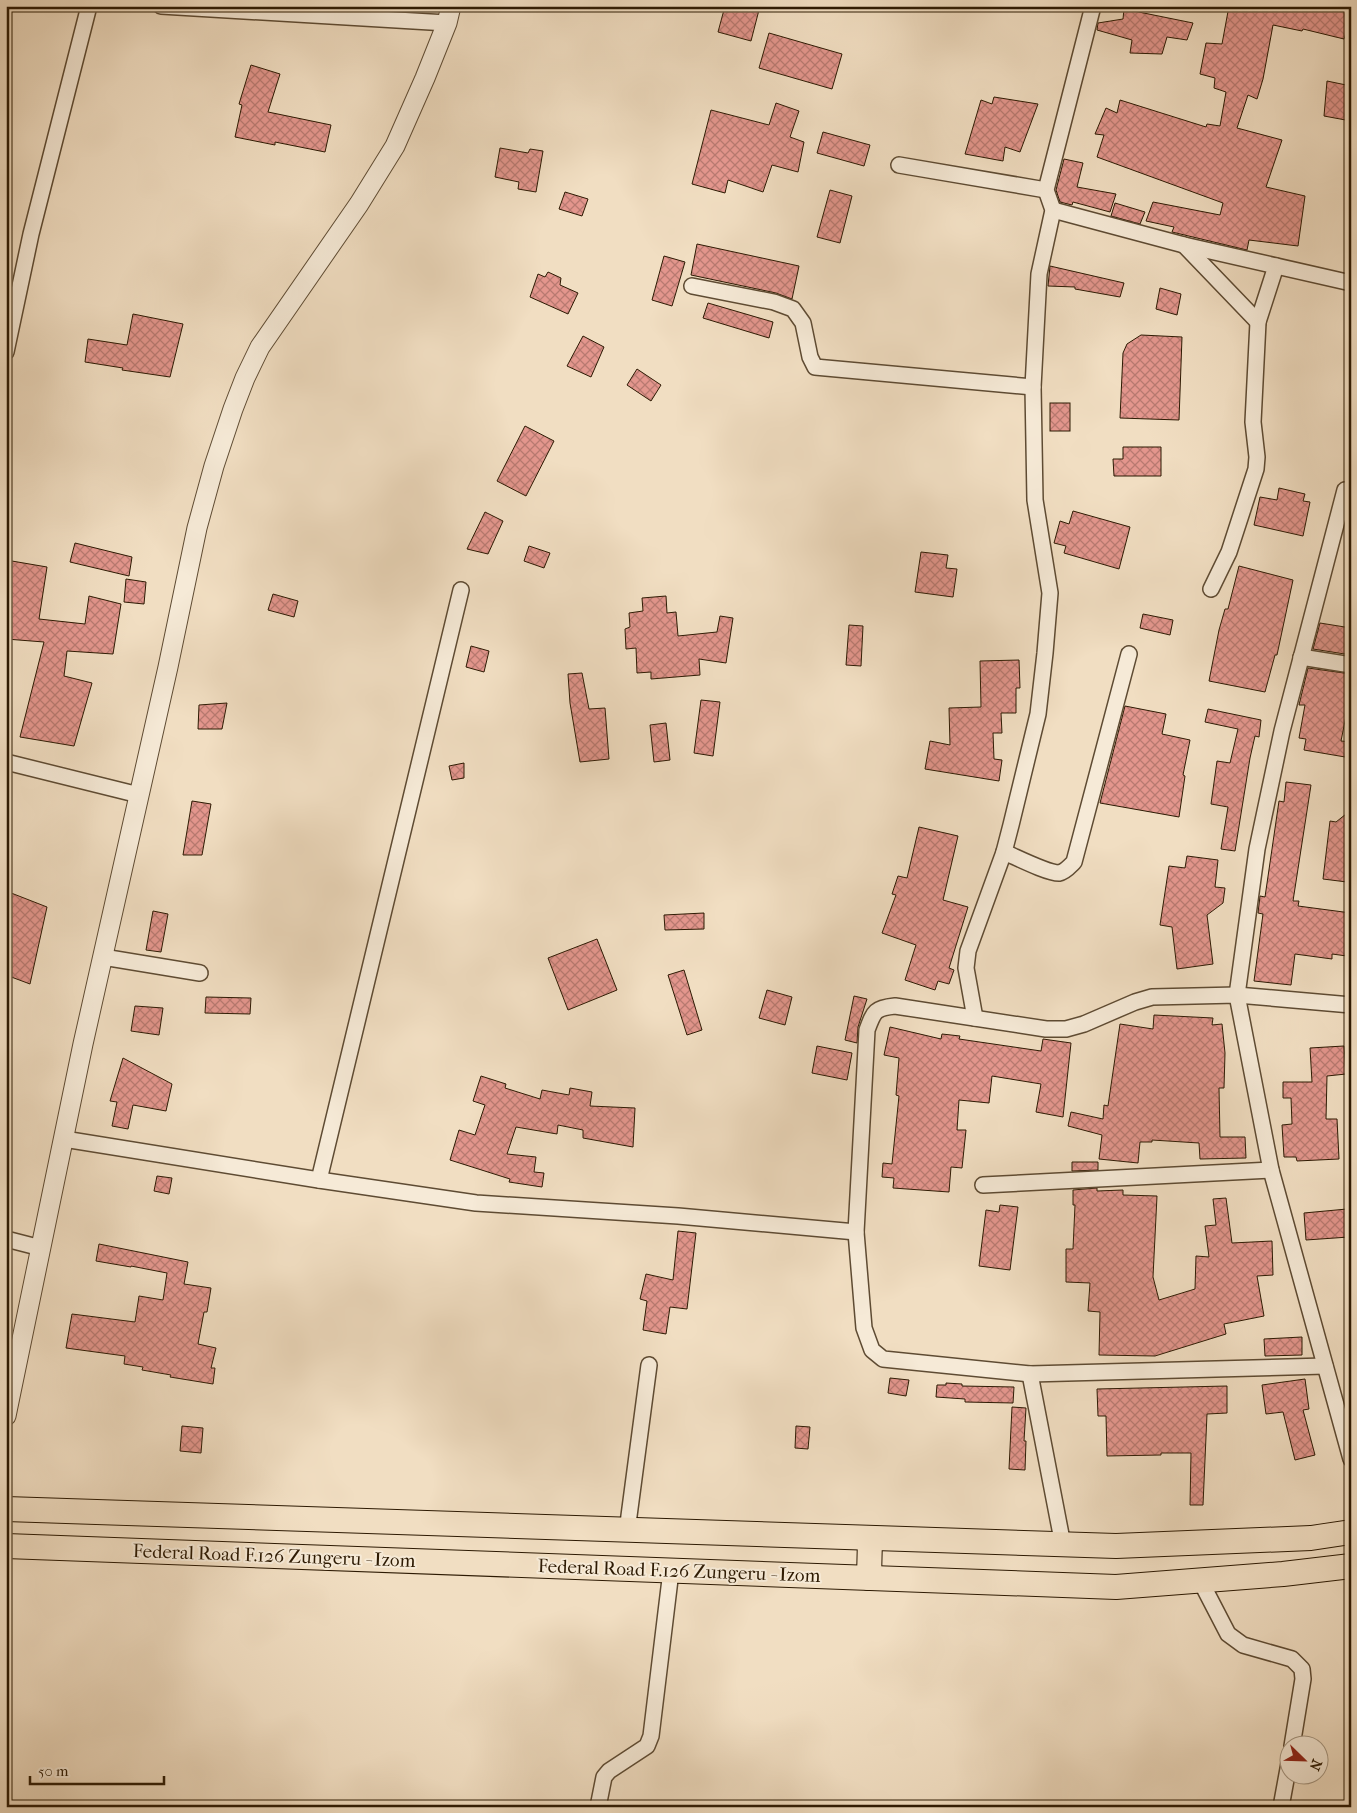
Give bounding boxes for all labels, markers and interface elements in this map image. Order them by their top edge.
street label: Federal Road F.126 Zungeru - Izom [132,1540,416,1572]
street label: Federal Road F.126 Zungeru - Izom [537,1555,821,1587]
north arrow [1280,1736,1330,1786]
scale bar [30,1753,164,1785]
text: N [1305,1757,1325,1773]
text: 50 m [38,1762,69,1780]

